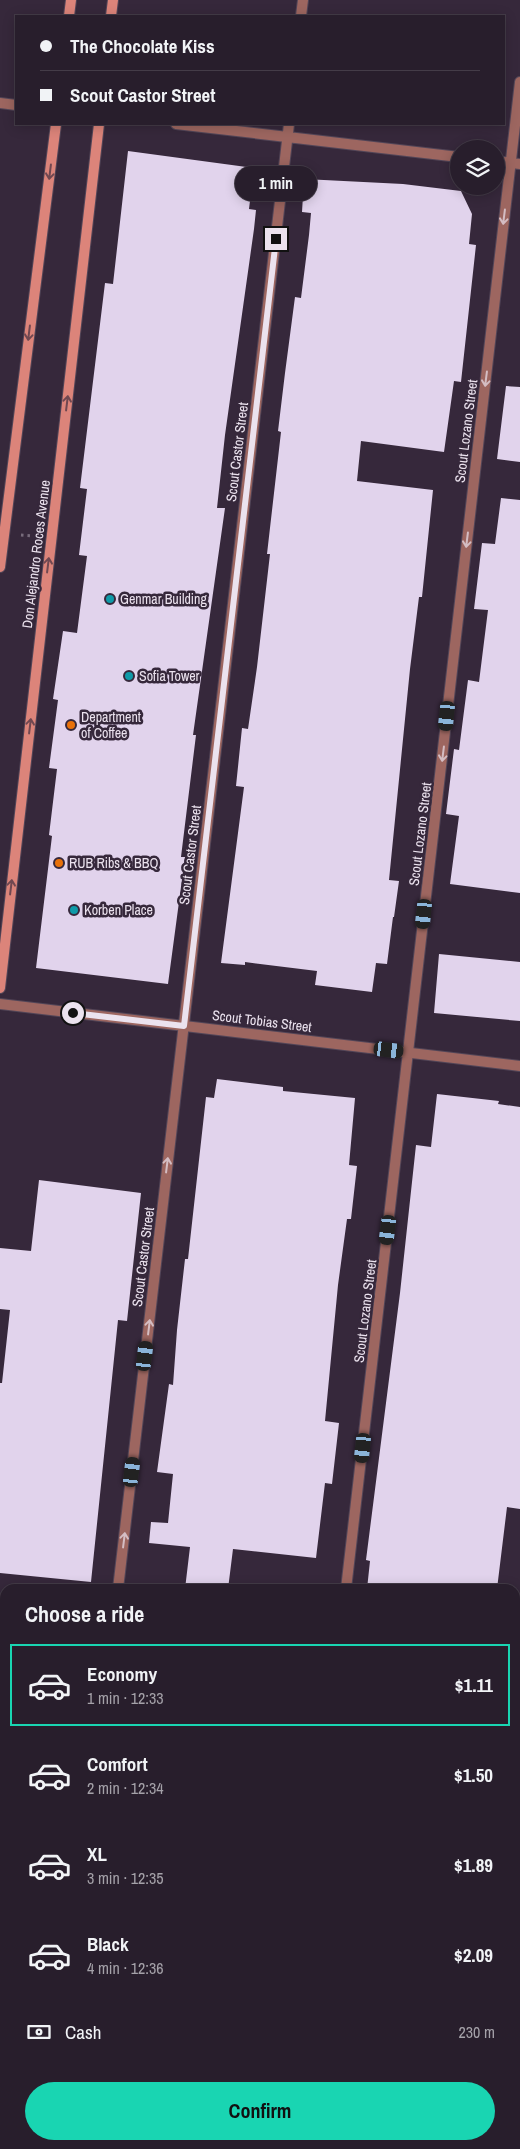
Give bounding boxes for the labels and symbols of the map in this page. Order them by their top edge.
one-way arrow [45,164,55,180]
callout: 1 min [235,166,317,202]
one-way arrow [499,209,509,225]
route end [265,228,287,250]
one-way arrow [24,325,34,341]
one-way arrow [481,370,491,386]
street label: Scout Lozano Street [451,378,481,484]
one-way arrow [62,395,72,411]
street label: Scout Castor Street [222,401,252,503]
street label: Don Alejandro Roces Avenue [18,479,54,629]
one-way arrow [462,532,472,548]
one-way arrow [43,557,53,573]
place label: Genmar Building [120,590,207,608]
marker: Genmar Building [104,593,116,605]
place label: Sofia Tower [139,667,200,685]
marker: Sofia Tower [123,670,135,682]
car [437,700,456,732]
place label: Department of Coffee [81,708,141,742]
one-way arrow [25,718,35,734]
marker: Department of Coffee [65,719,77,731]
one-way arrow [438,745,448,761]
street label: Scout Lozano Street [405,781,435,887]
street label: Scout Castor Street [175,804,205,906]
place label: RUB Ribs & BBQ [69,854,158,872]
marker: RUB Ribs & BBQ [53,857,65,869]
one-way arrow [6,880,16,896]
car [414,898,433,930]
place label: Korben Place [84,901,153,919]
marker: Korben Place [68,904,80,916]
route start [62,1002,84,1024]
street label: Scout Tobias Street [211,1006,313,1036]
car [373,1041,404,1059]
one-way arrow [162,1158,172,1174]
street label: Scout Castor Street [128,1206,158,1308]
car [378,1214,397,1246]
street label: Scout Lozano Street [350,1258,380,1364]
one-way arrow [144,1319,154,1335]
car [135,1340,154,1372]
car [353,1432,372,1464]
car [122,1456,141,1488]
one-way arrow [119,1533,129,1549]

